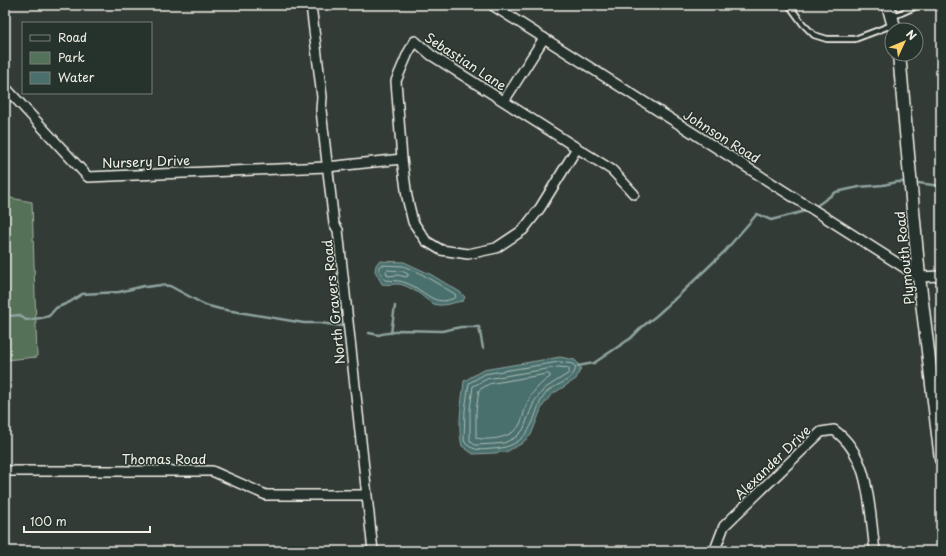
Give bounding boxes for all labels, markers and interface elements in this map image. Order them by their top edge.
legend [22,22,152,94]
north arrow [884,22,924,62]
text: N [902,26,921,44]
street label: Sebastian Lane [421,27,511,95]
text: Road [58,28,87,46]
text: Park [58,48,85,66]
text: Water [58,68,95,86]
street label: Johnson Road [680,105,764,167]
street label: Nursery Drive [102,150,190,172]
street label: Plymouth Road [890,210,918,306]
street label: North Gravers Road [317,238,349,365]
street label: Alexander Drive [730,421,814,503]
street label: Thomas Road [122,449,206,468]
scale bar [24,508,150,534]
text: 100 m [30,512,67,530]

